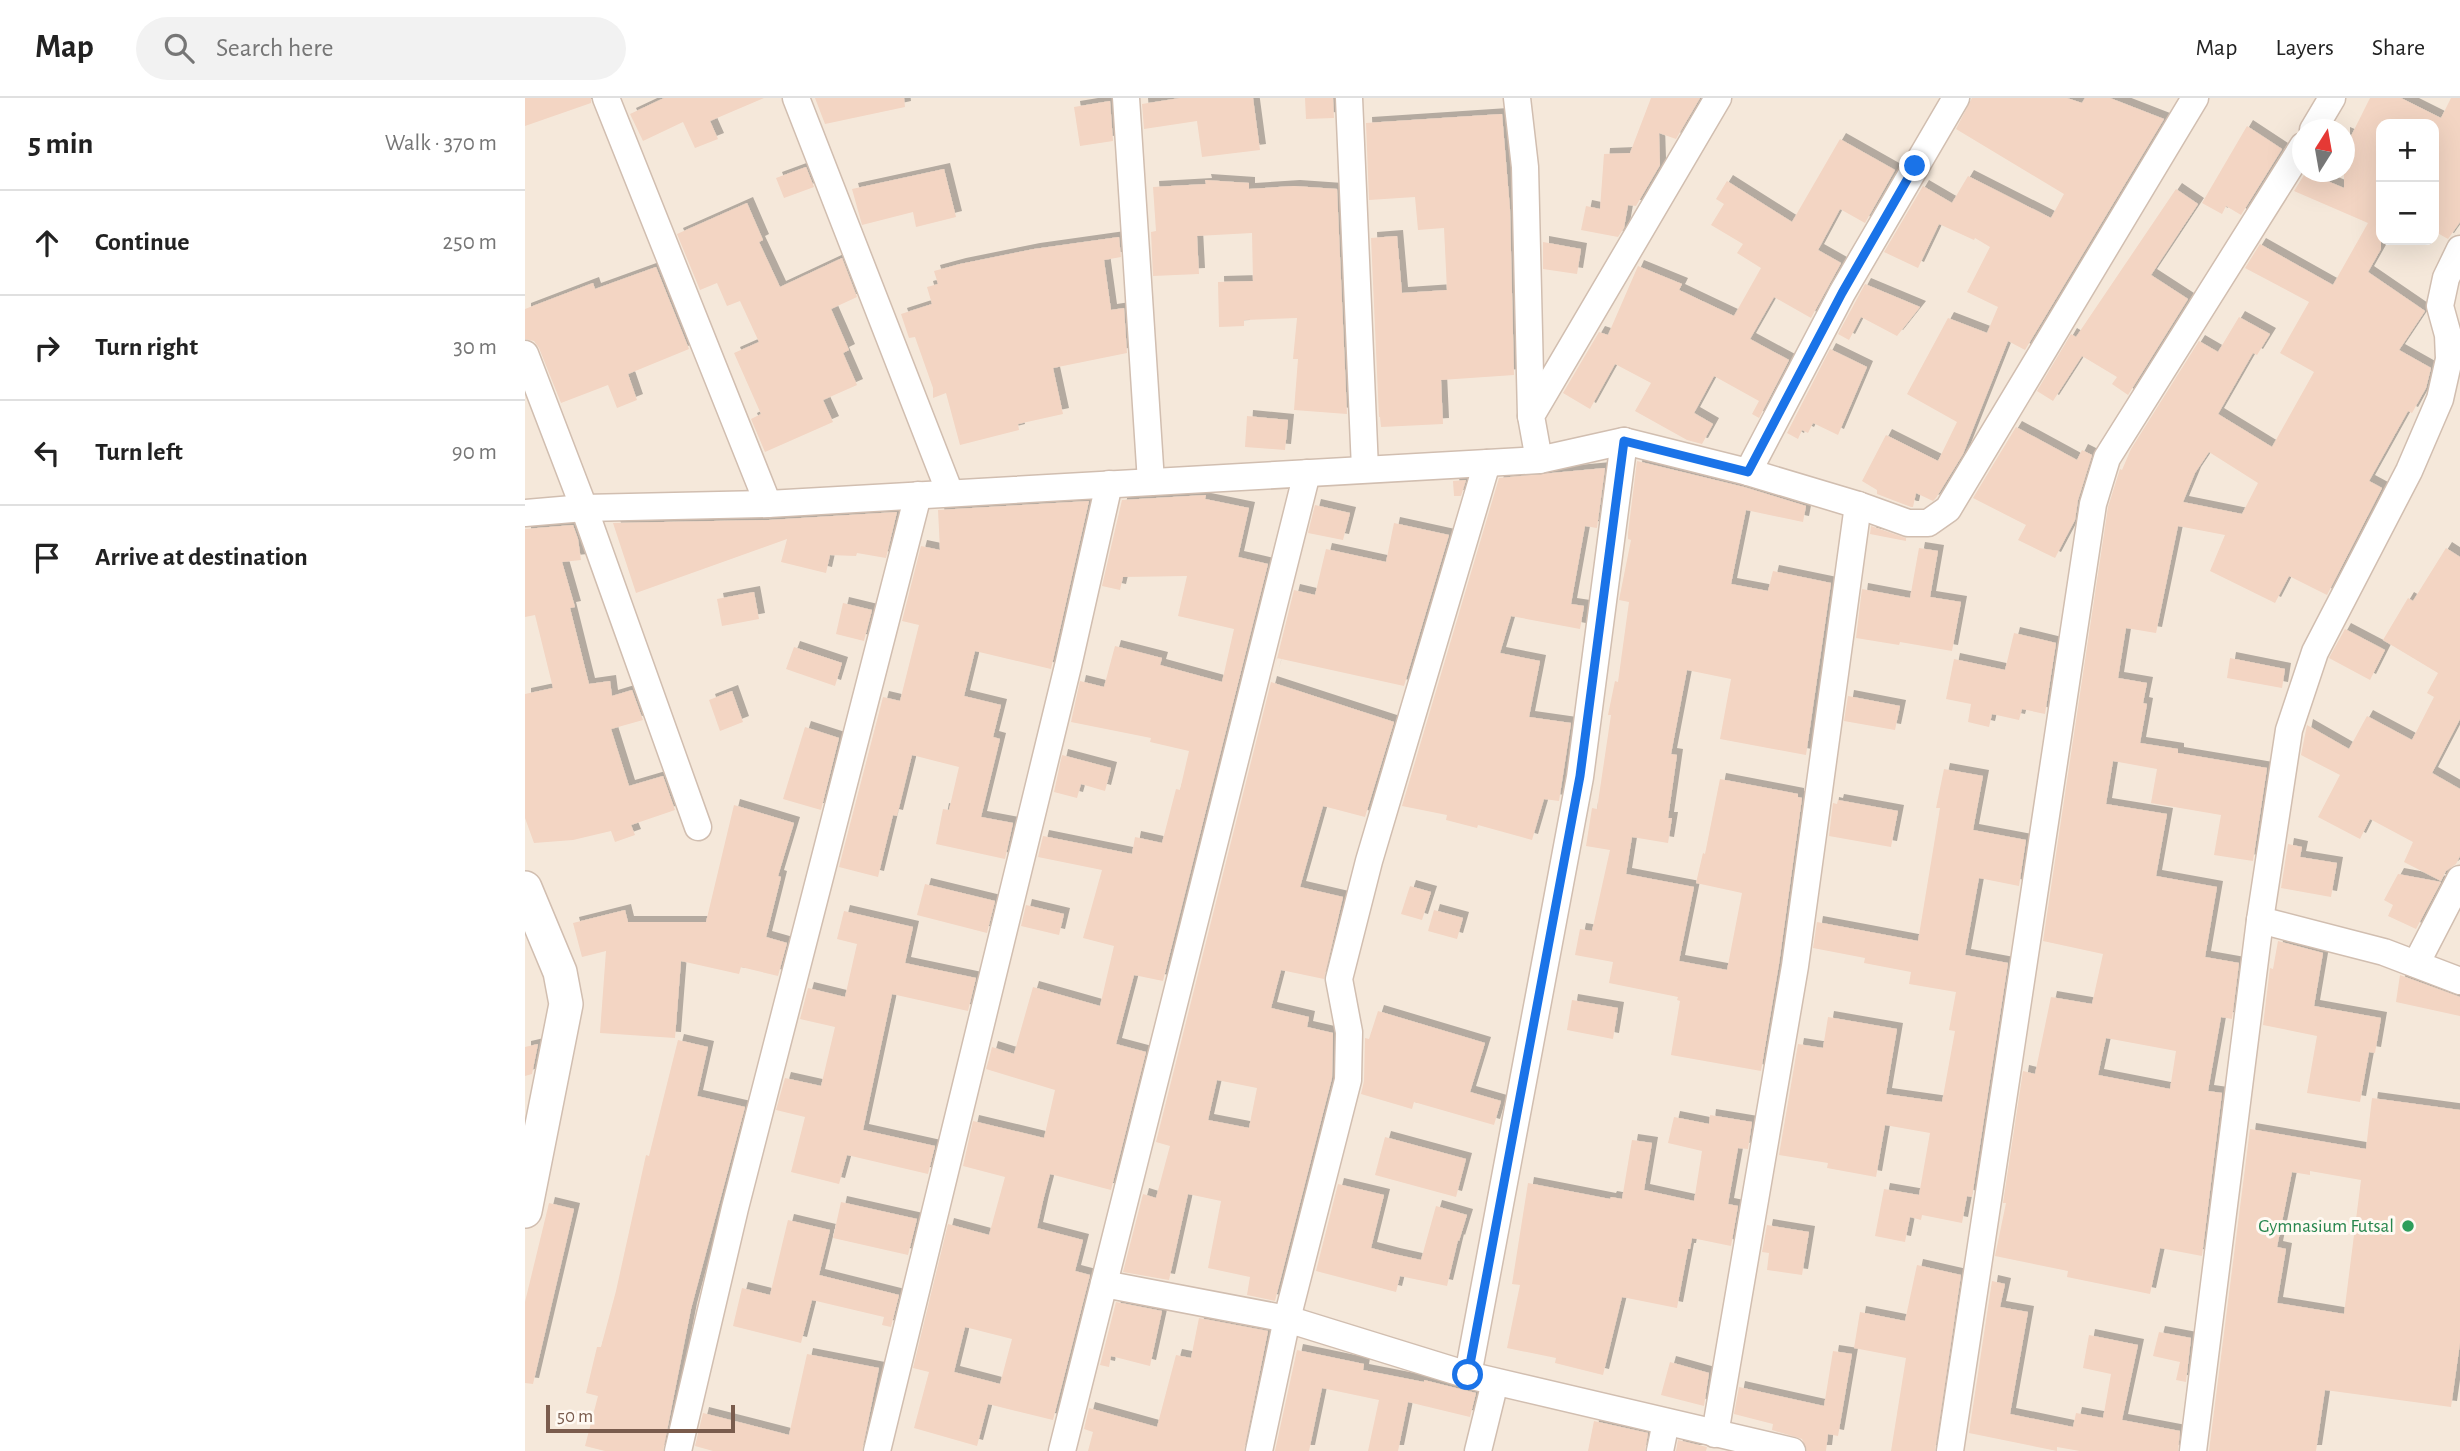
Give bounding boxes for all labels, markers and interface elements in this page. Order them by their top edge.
search box [136,17,626,80]
icon: search [160,29,198,67]
text: Map [35,31,94,64]
text: Search here [216,35,334,61]
text: Map [2195,36,2237,60]
text: Layers [2275,36,2334,60]
text: Share [2372,36,2425,60]
north arrow [2292,119,2355,182]
map controls [2376,119,2439,245]
button: + [2376,119,2439,182]
text: 5 min [28,129,93,159]
text: Walk · 370 m [385,132,497,155]
route end [1899,150,1930,181]
button: − [2376,182,2439,245]
icon: ahead [28,224,66,262]
text: Continue [95,229,190,255]
text: 250 m [443,231,497,254]
icon: right [28,329,66,367]
text: Turn right [95,334,198,360]
text: 30 m [453,336,497,359]
icon: left [28,434,66,472]
text: Turn left [95,439,183,465]
text: 90 m [452,441,497,464]
icon: arrive [28,539,66,577]
text: Arrive at destination [95,544,308,570]
place label: Gymnasium Futsal [2258,1217,2394,1236]
marker: Gymnasium Futsal [2400,1218,2416,1234]
route start [1452,1359,1483,1390]
scale bar [546,1402,735,1434]
text: 50 m [557,1407,593,1426]

